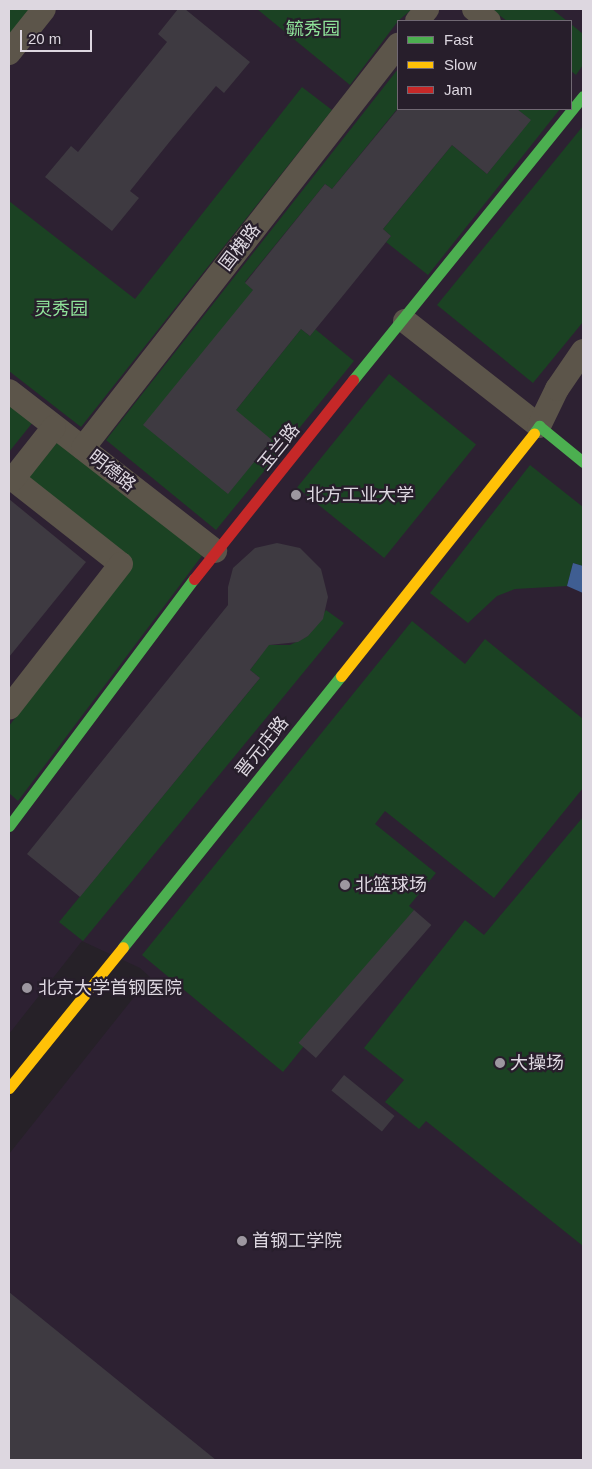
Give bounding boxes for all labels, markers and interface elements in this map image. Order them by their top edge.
park label: 毓秀园 [286,18,340,40]
scale bar [22,20,95,52]
legend [397,20,572,110]
text: 20 m [28,30,61,47]
text: Fast [444,31,473,48]
text: Slow [444,56,477,73]
text: Jam [444,81,472,98]
street label: 国槐路 [215,219,265,275]
park label: 灵秀园 [34,298,88,320]
street label: 玉兰路 [254,419,304,475]
street label: 明德路 [84,446,140,496]
place label: 北方工业大学 [306,484,414,506]
marker: 北方工业大学 [290,489,302,501]
street label: 晋元庄路 [231,712,293,782]
place label: 北篮球场 [355,874,427,896]
marker: 北篮球场 [339,879,351,891]
place label: 北京大学首钢医院 [38,977,182,999]
marker: 北京大学首钢医院 [20,981,34,995]
place label: 大操场 [510,1052,564,1074]
marker: 大操场 [494,1057,506,1069]
place label: 首钢工学院 [252,1230,342,1252]
marker: 首钢工学院 [236,1235,248,1247]

